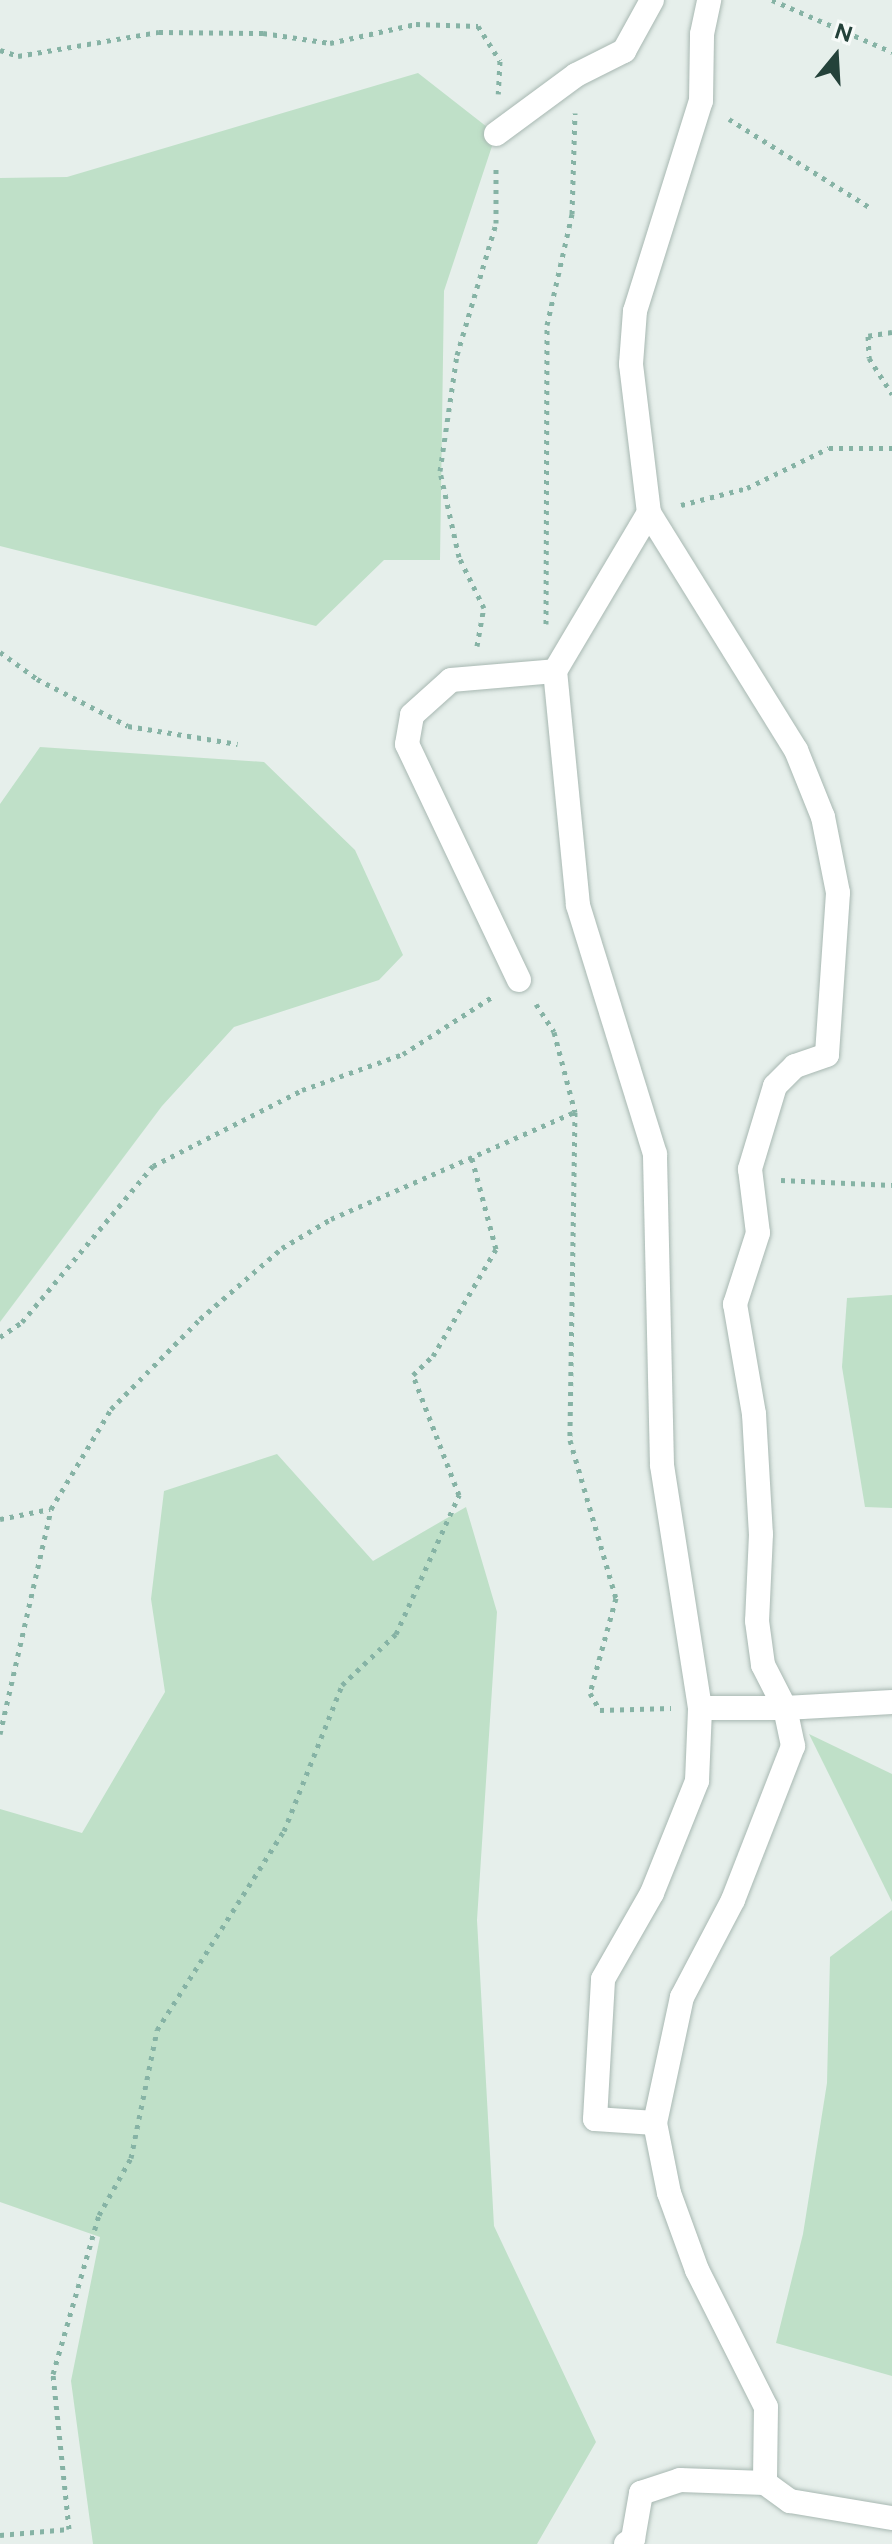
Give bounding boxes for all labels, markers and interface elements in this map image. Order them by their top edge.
north arrow [796,16,876,96]
text: N [831,17,856,48]

